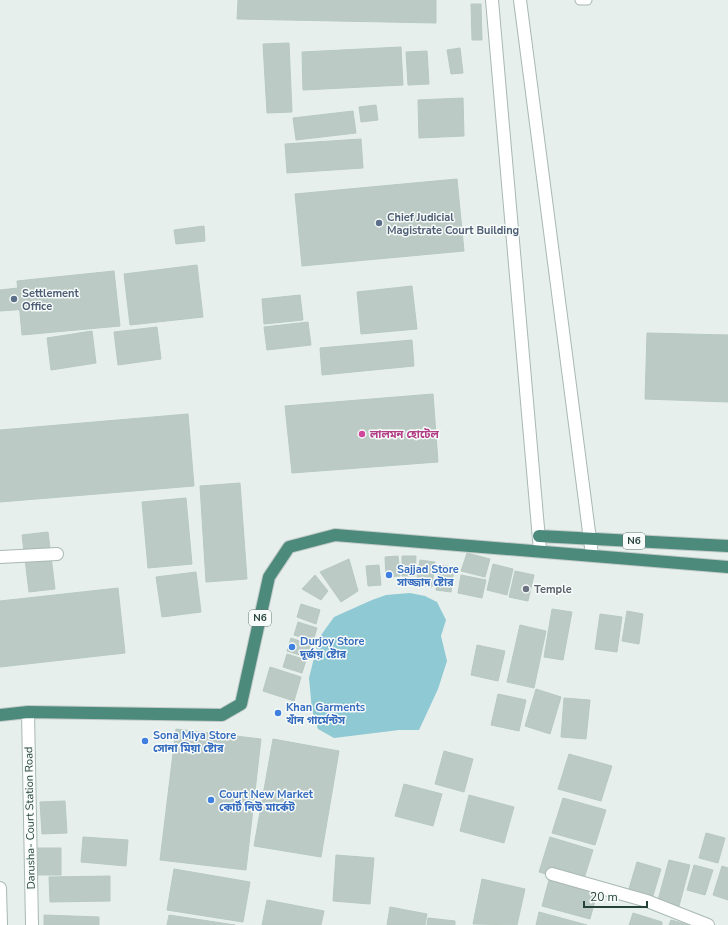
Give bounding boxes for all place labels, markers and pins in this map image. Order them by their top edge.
place label: Chief Judicial Magistrate Court Building [387,210,519,238]
marker: Chief Judicial Magistrate Court Building [374,218,384,228]
place label: Settlement Office [22,286,79,314]
marker: Settlement Office [9,294,19,304]
place label: লালমন হোটেল [369,427,440,442]
marker: লালমন হোটেল [357,429,367,439]
place label: Sajjad Store সাজ্জাদ ষ্টোর [396,562,459,590]
marker: Sajjad Store সাজ্জাদ ষ্টোর [384,570,394,580]
place label: Temple [534,582,572,597]
marker: Temple [521,584,531,594]
place label: Durjoy Store দূর্জয় ষ্টোর [299,634,365,662]
marker: Durjoy Store দূর্জয় ষ্টোর [287,642,297,652]
place label: Khan Garments খাঁন গার্মেন্টস [286,700,365,728]
marker: Khan Garments খাঁন গার্মেন্টস [273,708,283,718]
place label: Sona Miya Store সোনা মিয়া ষ্টোর [153,728,236,756]
marker: Sona Miya Store সোনা মিয়া ষ্টোর [140,736,150,746]
place label: Court New Market কোর্ট নিউ মার্কেট [219,787,314,815]
marker: Court New Market কোর্ট নিউ মার্কেট [206,795,216,805]

